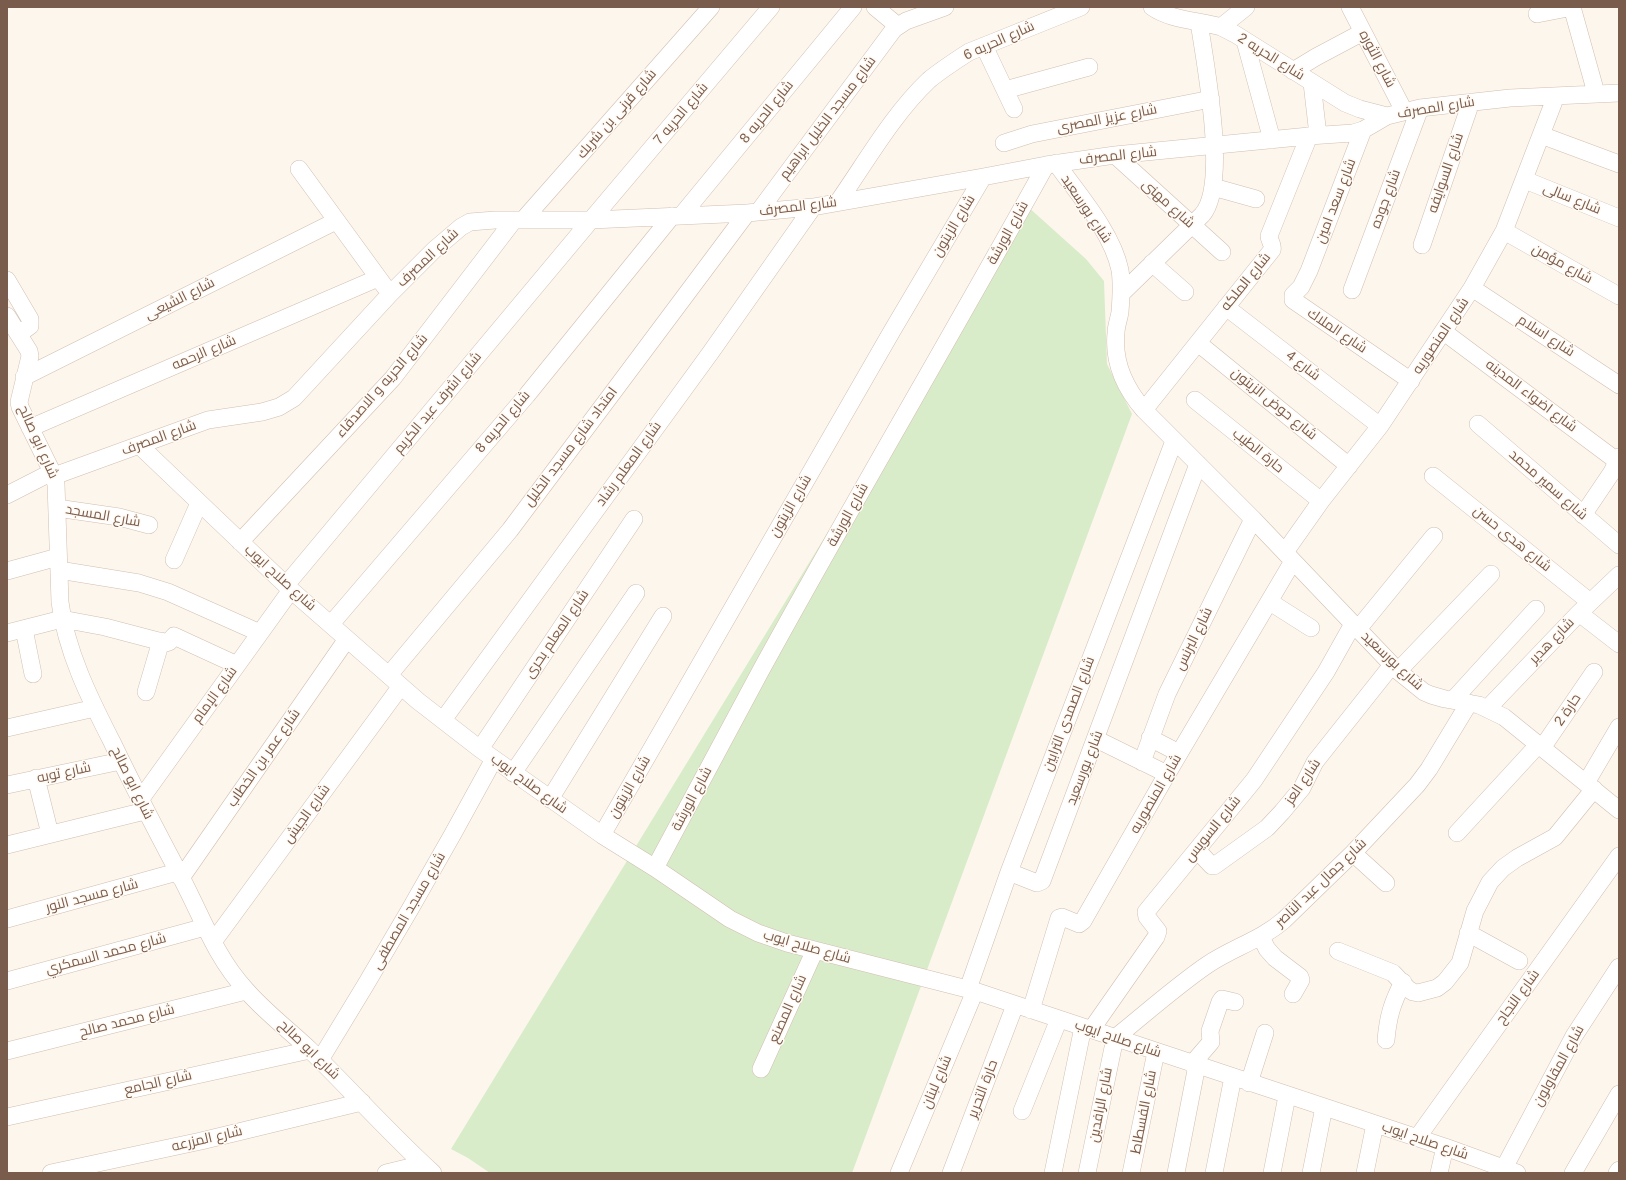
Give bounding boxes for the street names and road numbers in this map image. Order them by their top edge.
street label: شارع الحريه 6 [961,18,1037,64]
street label: شارع الثوره [1355,27,1399,91]
street label: شارع الحريه 2 [1234,30,1308,84]
street label: شارع مسجد الخليل ابراهيم [776,53,880,183]
street label: شارع قرنى بن شريك [574,66,660,162]
street label: شارع الحريه 8 [737,77,797,147]
street label: شارع الحريه 7 [650,80,712,148]
street label: شارع المصرف [1396,94,1476,122]
street label: شارع عزيز المصرى [1055,101,1159,137]
street label: شارع السوايفه [1424,131,1468,215]
street label: شارع المصرف [1078,144,1158,168]
street label: شارع سعد امين [1312,156,1360,246]
street label: شارع جوده [1368,167,1404,231]
street label: شارع بورسعيد [1057,172,1115,246]
street label: شارع مهنى [1138,176,1198,232]
street label: شارع سالى [1541,180,1603,218]
street label: شارع الزيتون [929,192,979,260]
street label: شارع المصرف [758,194,838,220]
street label: شارع الورشة [984,198,1032,268]
street label: شارع المصرف [394,225,462,291]
street label: شارع مؤمن [1529,240,1595,288]
street label: شارع الملكه [1218,250,1274,314]
street label: شارع الشيعى [142,274,218,324]
street label: شارع المنصوريه [1409,294,1473,378]
street label: شارع الملاك [1304,305,1370,357]
street label: شارع اسلام [1514,311,1578,361]
street label: شارع الحريه و الاصدقاء [332,331,432,441]
street label: شارع الرحمه [169,332,239,374]
street label: شارع 4 [1283,347,1323,385]
street label: شارع اشرف عبد الكريم [391,349,485,457]
street label: شارع اضواء المدينه [1482,356,1580,436]
street label: شارع حوض الزيتون [1228,364,1320,444]
street label: امتداد شارع مسجد الخليل [521,384,621,510]
street label: شارع الحريه 8 [472,388,534,456]
street label: شارع ابو صالح [14,403,62,481]
street label: شارع المصرف [119,417,199,459]
street label: شارع المعلم رشاد [593,418,665,510]
street label: حارة الطيب [1229,425,1287,477]
street label: شارع سمير محمد [1505,446,1591,524]
street label: شارع الزيتون [766,472,816,540]
street label: شارع الورشة [824,480,872,550]
street label: شارع المسجد [64,501,142,531]
street label: شارع هدى حسن [1470,502,1554,576]
street label: شارع صلاح ايوب [241,541,319,615]
street label: شارع المعلم بحرى [521,586,593,682]
street label: شارع البرنس [1172,605,1216,673]
street label: شارع هدير [1526,614,1578,668]
street label: شارع بورسعيد [1358,628,1426,694]
street label: شارع الصمدى الترابين [1039,654,1099,774]
street label: شارع الإمام [189,663,241,727]
street label: حارة 2 [1551,691,1585,729]
street label: شارع عمر بن الخطاب [224,706,304,810]
street label: شارع بورسعيد [1063,728,1107,808]
street label: شارع ابو صالح [107,744,157,822]
street label: شارع صلاح ايوب [487,751,571,817]
street label: شارع المنصوريه [1127,751,1185,837]
street label: شارع الزيتون [605,753,655,821]
street label: شارع العز [1282,756,1324,808]
street label: شارع توبه [36,759,92,787]
street label: شارع الورشة [668,764,716,834]
street label: شارع الجيش [280,781,334,847]
street label: شارع السويس [1181,793,1245,865]
street label: شارع جمال عبد الناصر [1272,835,1370,931]
street label: شارع مسجد المصطفى [369,849,449,973]
street label: شارع مسجد النور [44,876,140,916]
street label: شارع صلاح ايوب [761,926,853,968]
street label: شارع محمد السمكري [44,930,168,978]
street label: شارع النجاح [1493,966,1543,1028]
street label: شارع المصنع [765,972,811,1046]
street label: شارع محمد صالح [78,1001,176,1041]
street label: شارع صلاح ايوب [1072,1016,1164,1062]
street label: شارع ابو صالح [275,1017,343,1083]
street label: شارع المقاولون [1530,1023,1588,1109]
street label: شارع لبنان [918,1053,956,1111]
street label: حارة التحرير [964,1057,1002,1121]
street label: شارع الرافدين [1085,1066,1117,1144]
street label: شارع الجامع [122,1067,194,1099]
street label: شارع الفسطاط [1128,1069,1160,1155]
street label: شارع صلاح ايوب [1379,1118,1471,1164]
street label: شارع المزرعه [170,1123,244,1155]

